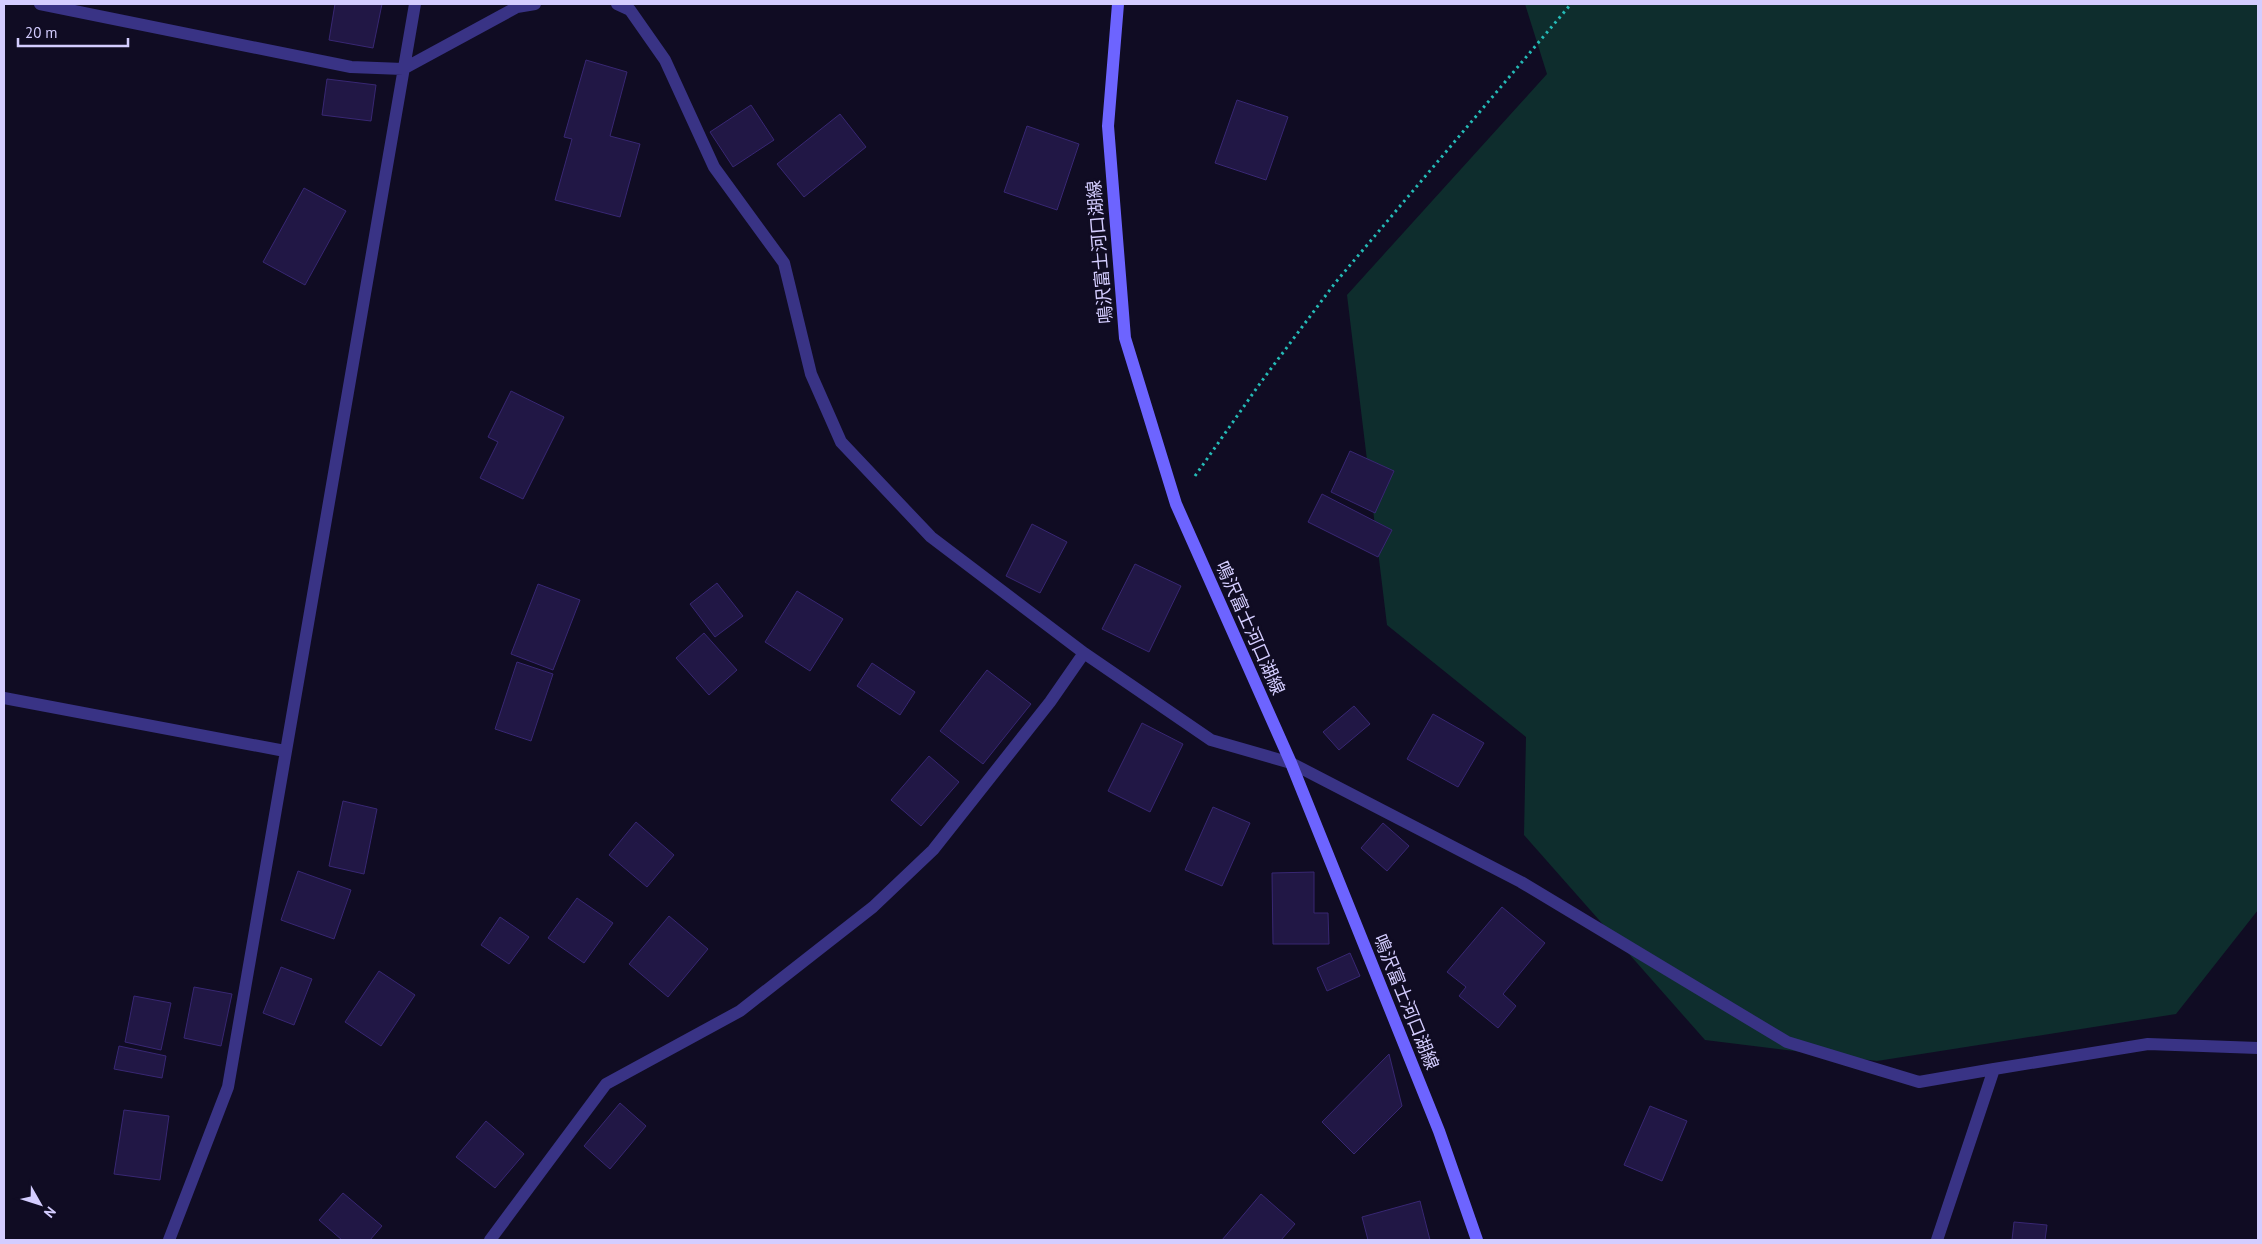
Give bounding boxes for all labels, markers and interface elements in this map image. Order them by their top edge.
scale bar [18,15,128,47]
text: 20 m [25,23,58,42]
street label: 鳴沢富士河口湖線 [1082,179,1117,325]
street label: 鳴沢富士河口湖線 [1211,557,1290,698]
street label: 鳴沢富士河口湖線 [1369,931,1444,1073]
north arrow [15,1179,65,1229]
text: N [40,1203,60,1221]

